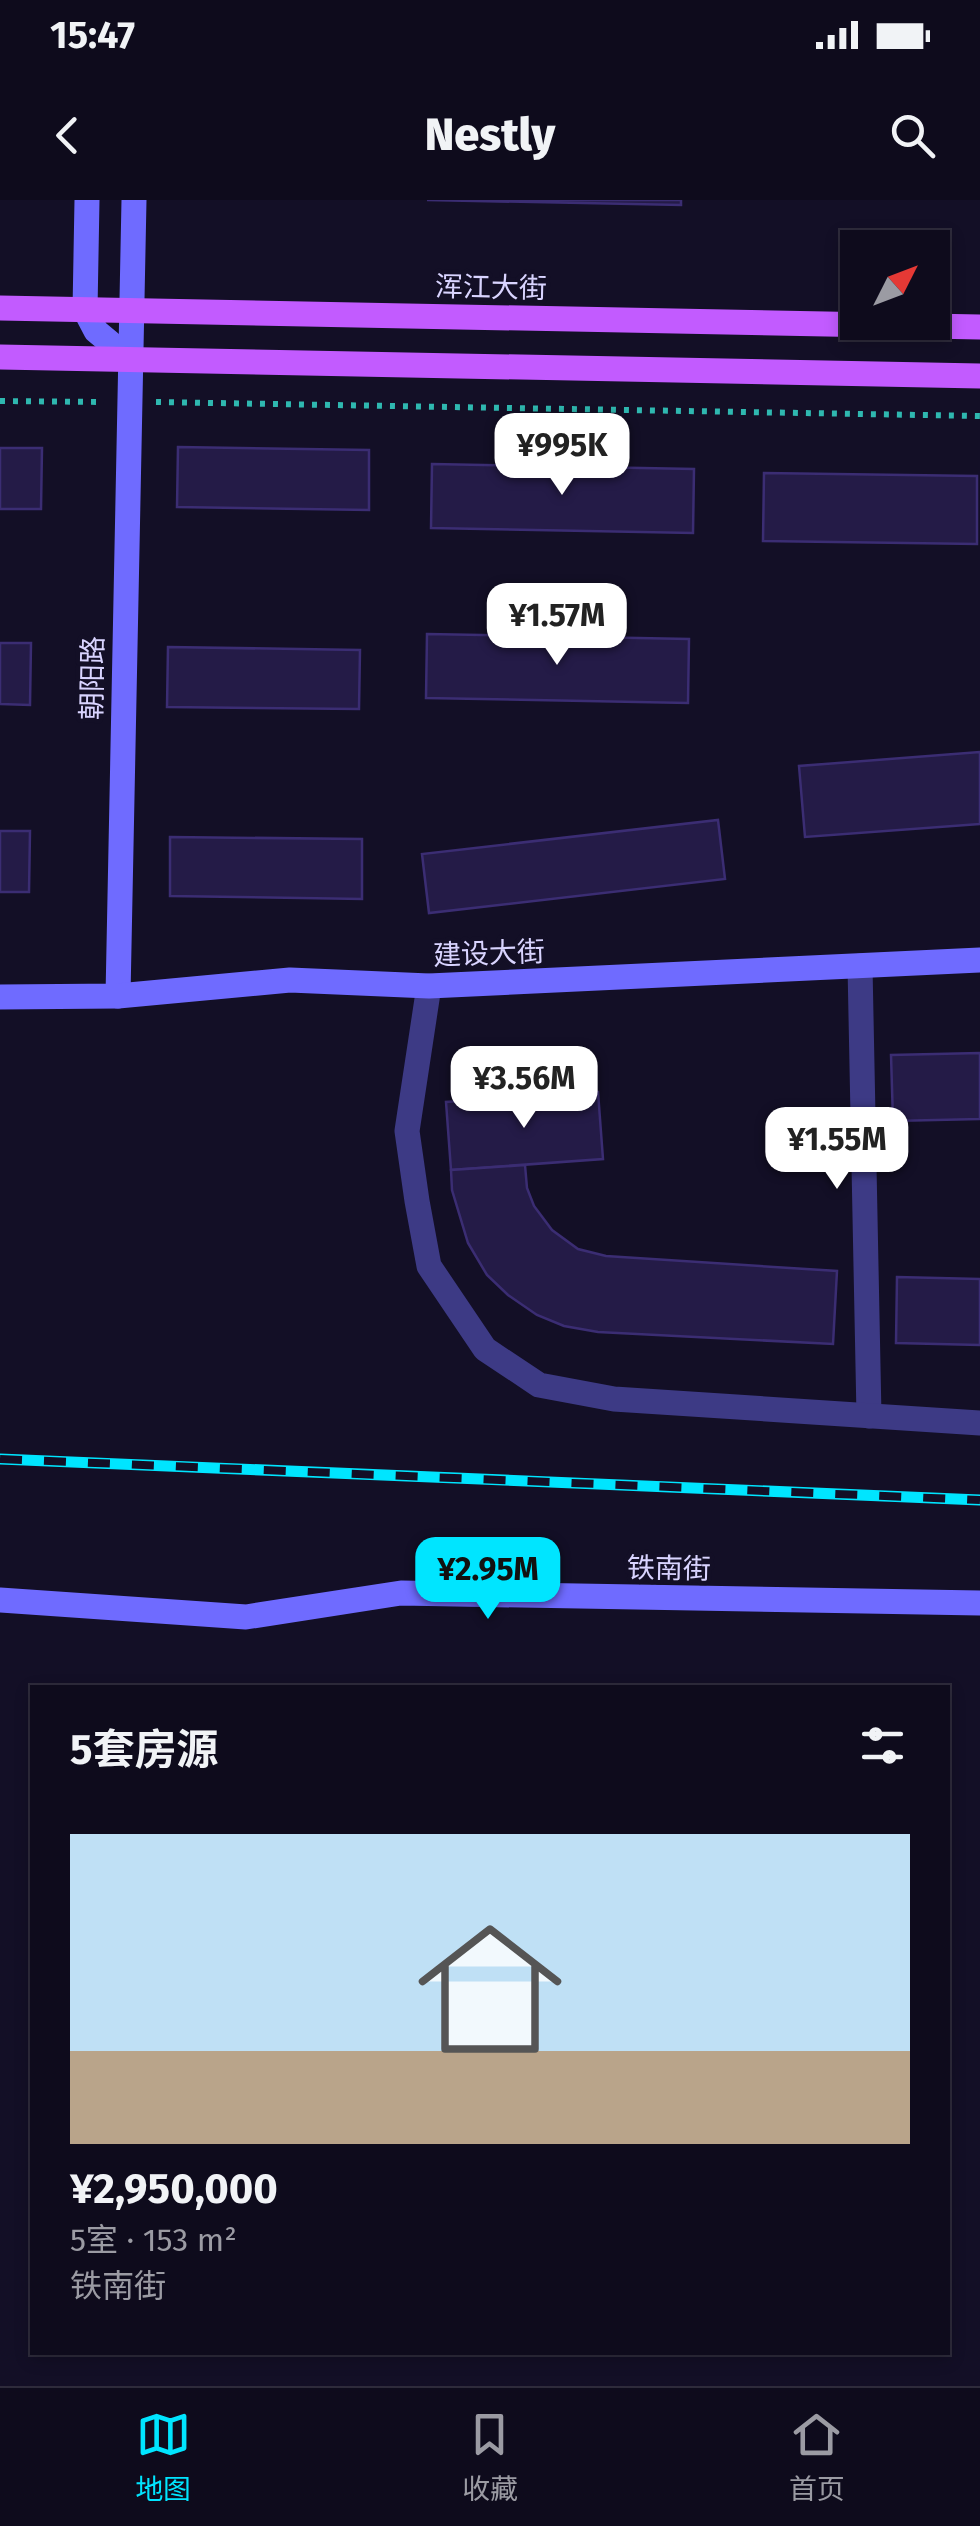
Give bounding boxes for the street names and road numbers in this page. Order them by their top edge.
street label: 浑江大街 [435,270,547,305]
street label: 朝阳路 [75,636,110,720]
street label: 建设大街 [432,935,546,972]
street label: 铁南街 [627,1551,711,1586]

